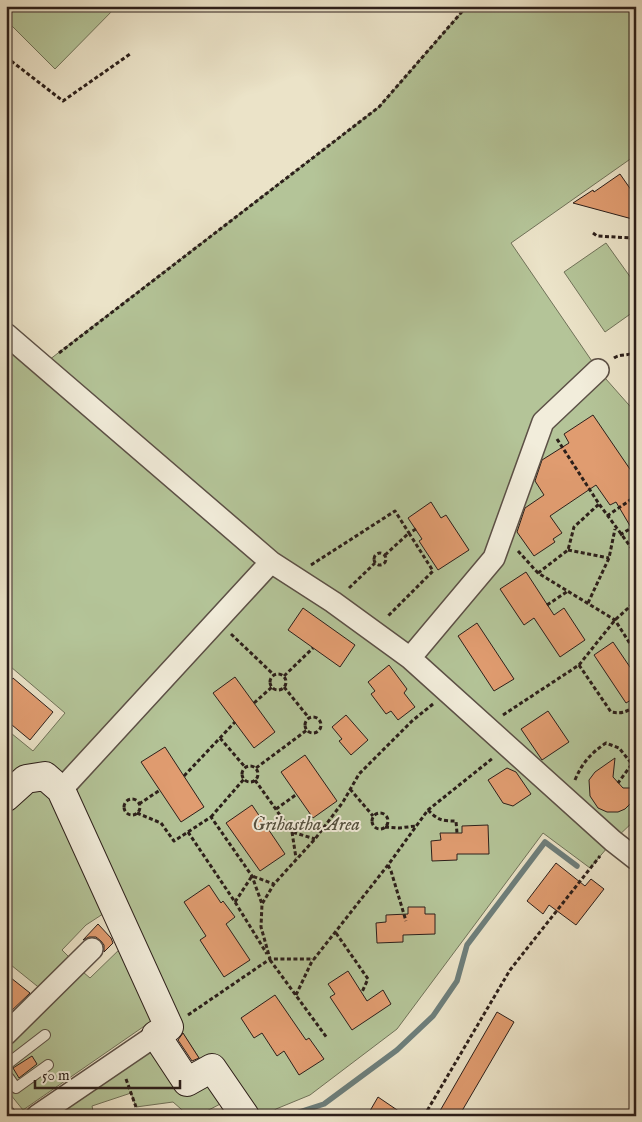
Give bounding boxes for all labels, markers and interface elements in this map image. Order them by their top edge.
park label: Grihastha Area [252,813,360,837]
scale bar [35,1057,180,1089]
text: 50 m [42,1066,70,1085]

